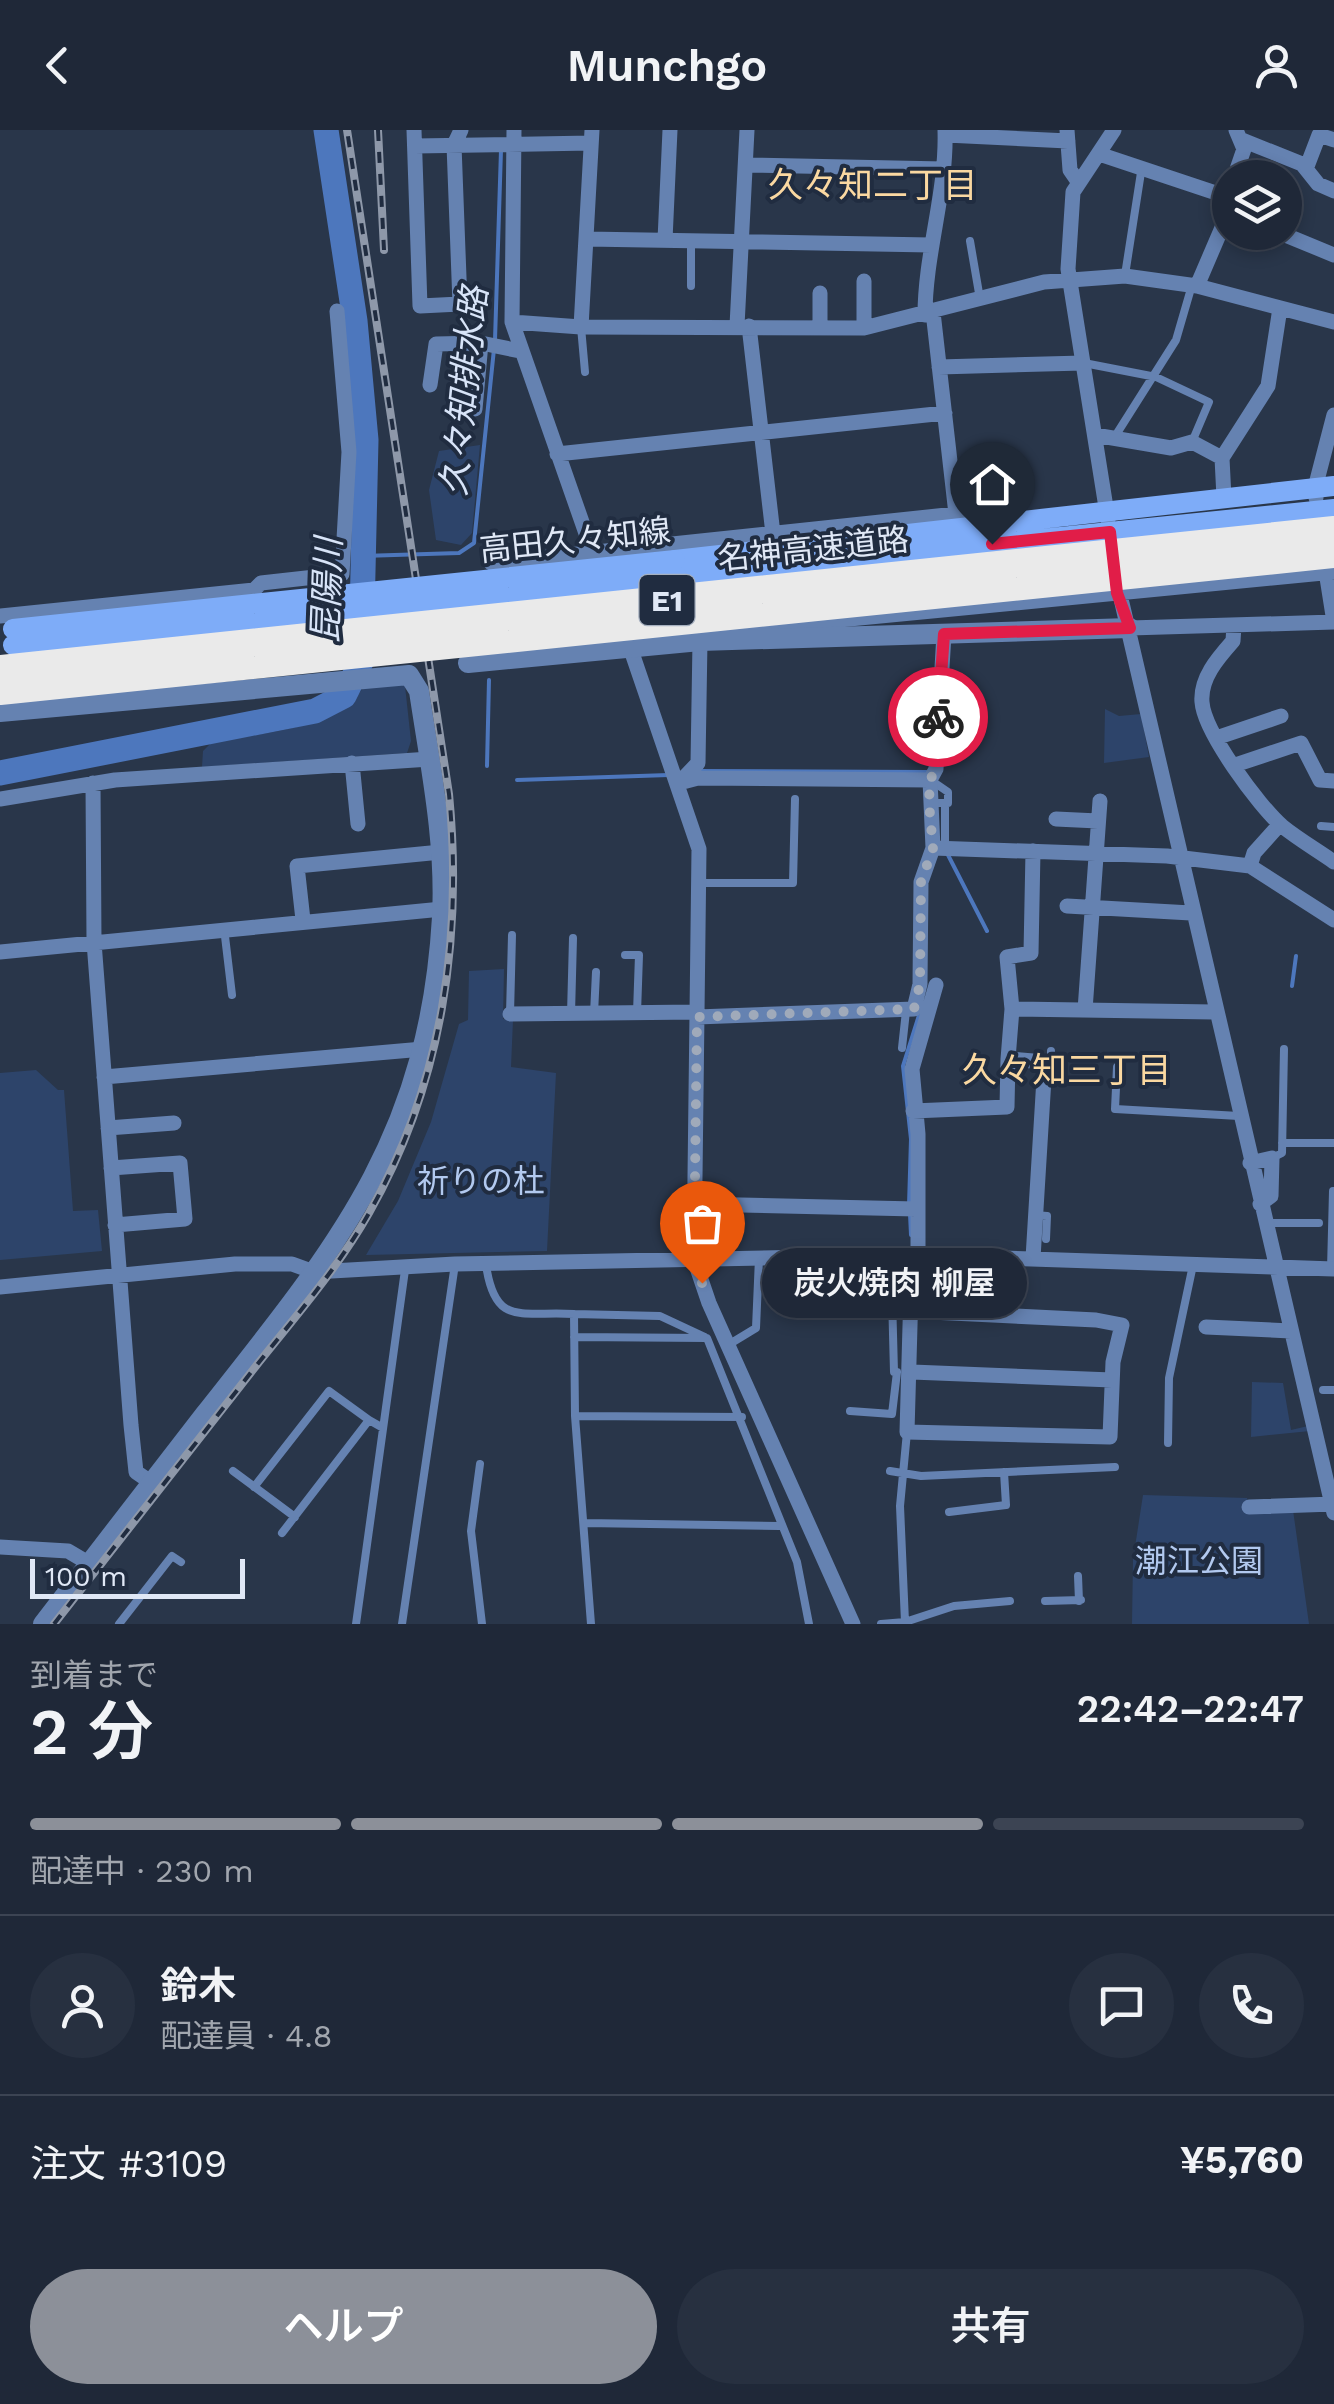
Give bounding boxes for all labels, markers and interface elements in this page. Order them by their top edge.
icon: back [30,38,85,93]
icon: person [1249,38,1304,93]
text: Munchgo [567,39,767,92]
map controls [1212,160,1302,250]
button: layers [1212,160,1302,250]
district label: 久々知二丁目 [768,164,978,206]
water label: 久々知排水路 [432,281,496,498]
pin [950,442,1035,545]
icon: home [965,457,1020,512]
street label: 高田久々知線 [478,511,672,569]
street label: 名神高速道路 [716,520,910,578]
water label: 昆陽川 [304,533,350,643]
road number: E1 [640,575,694,625]
courier [888,667,988,767]
icon: bike [911,690,966,745]
district label: 久々知三丁目 [962,1049,1172,1091]
park label: 祈りの杜 [417,1162,545,1200]
pin [660,1181,745,1284]
icon: bag [675,1196,730,1251]
callout: 炭火焼肉 柳屋 [762,1248,1027,1318]
text: 炭火焼肉 柳屋 [794,1264,995,1302]
park label: 潮江公園 [1135,1542,1263,1580]
scale bar [30,1554,245,1598]
text: 100 m [45,1560,127,1593]
text: 到着まで [30,1656,158,1694]
text: 22:42–22:47 [1077,1687,1304,1731]
text: 2 分 [30,1694,153,1770]
text: 配達中 · 230 m [30,1852,254,1890]
button: person [30,1953,135,2058]
button: chat [1069,1953,1174,2058]
button: phone [1199,1953,1304,2058]
text: 鈴木 [160,1964,236,2008]
text: 配達員 · 4.8 [160,2017,332,2055]
text: ¥5,760 [1180,2138,1304,2182]
text: 注文 #3109 [30,2142,227,2186]
button: ヘルプ [30,2269,657,2384]
button: 共有 [677,2269,1304,2384]

